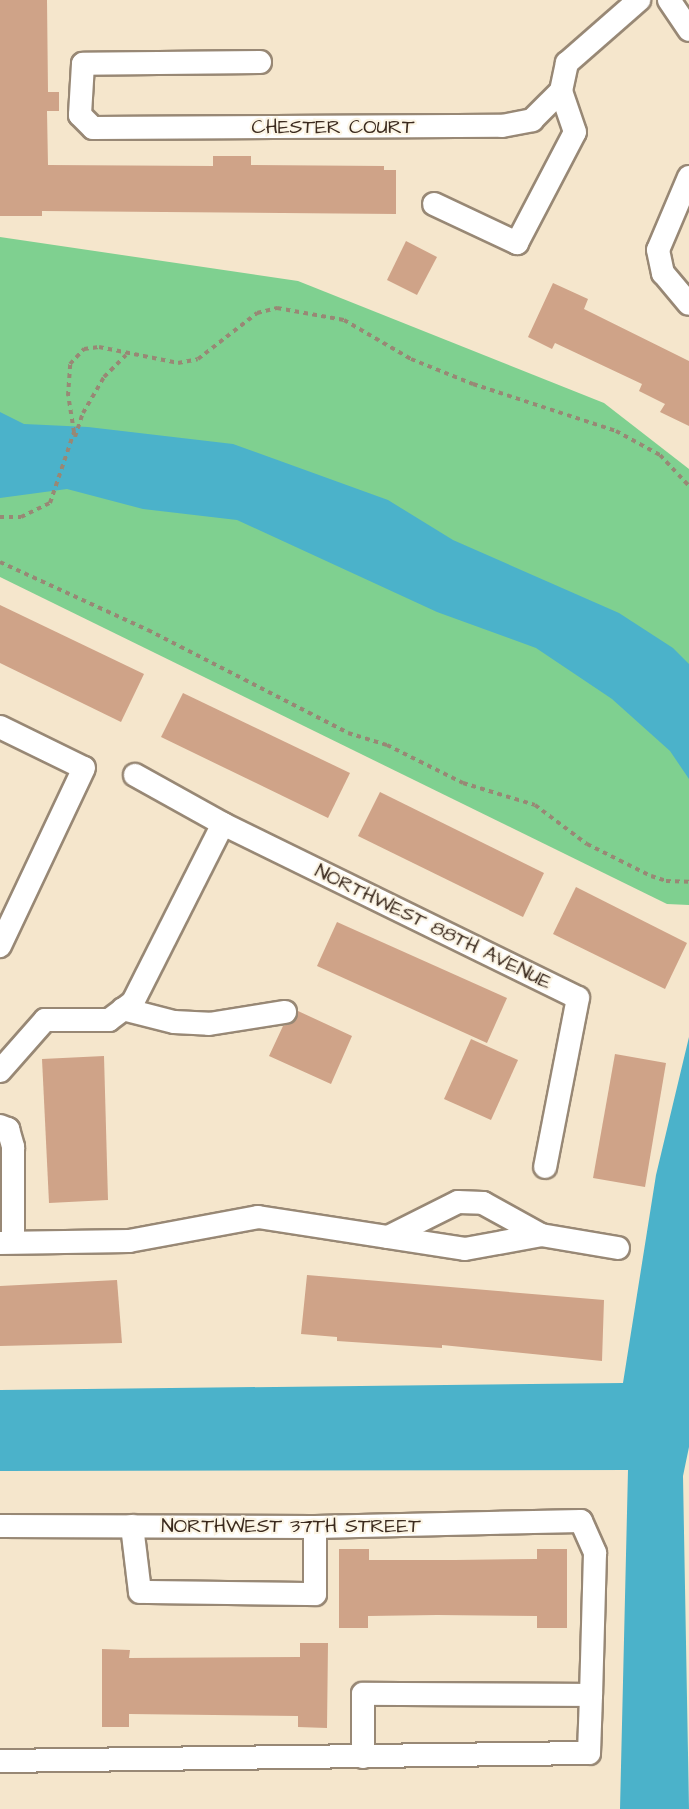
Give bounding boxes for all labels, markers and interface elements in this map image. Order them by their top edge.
street label: CHESTER COURT [251,115,415,139]
street label: NORTHWEST 88TH AVENUE [311,859,555,995]
street label: NORTHWEST 37TH STREET [161,1514,421,1538]

